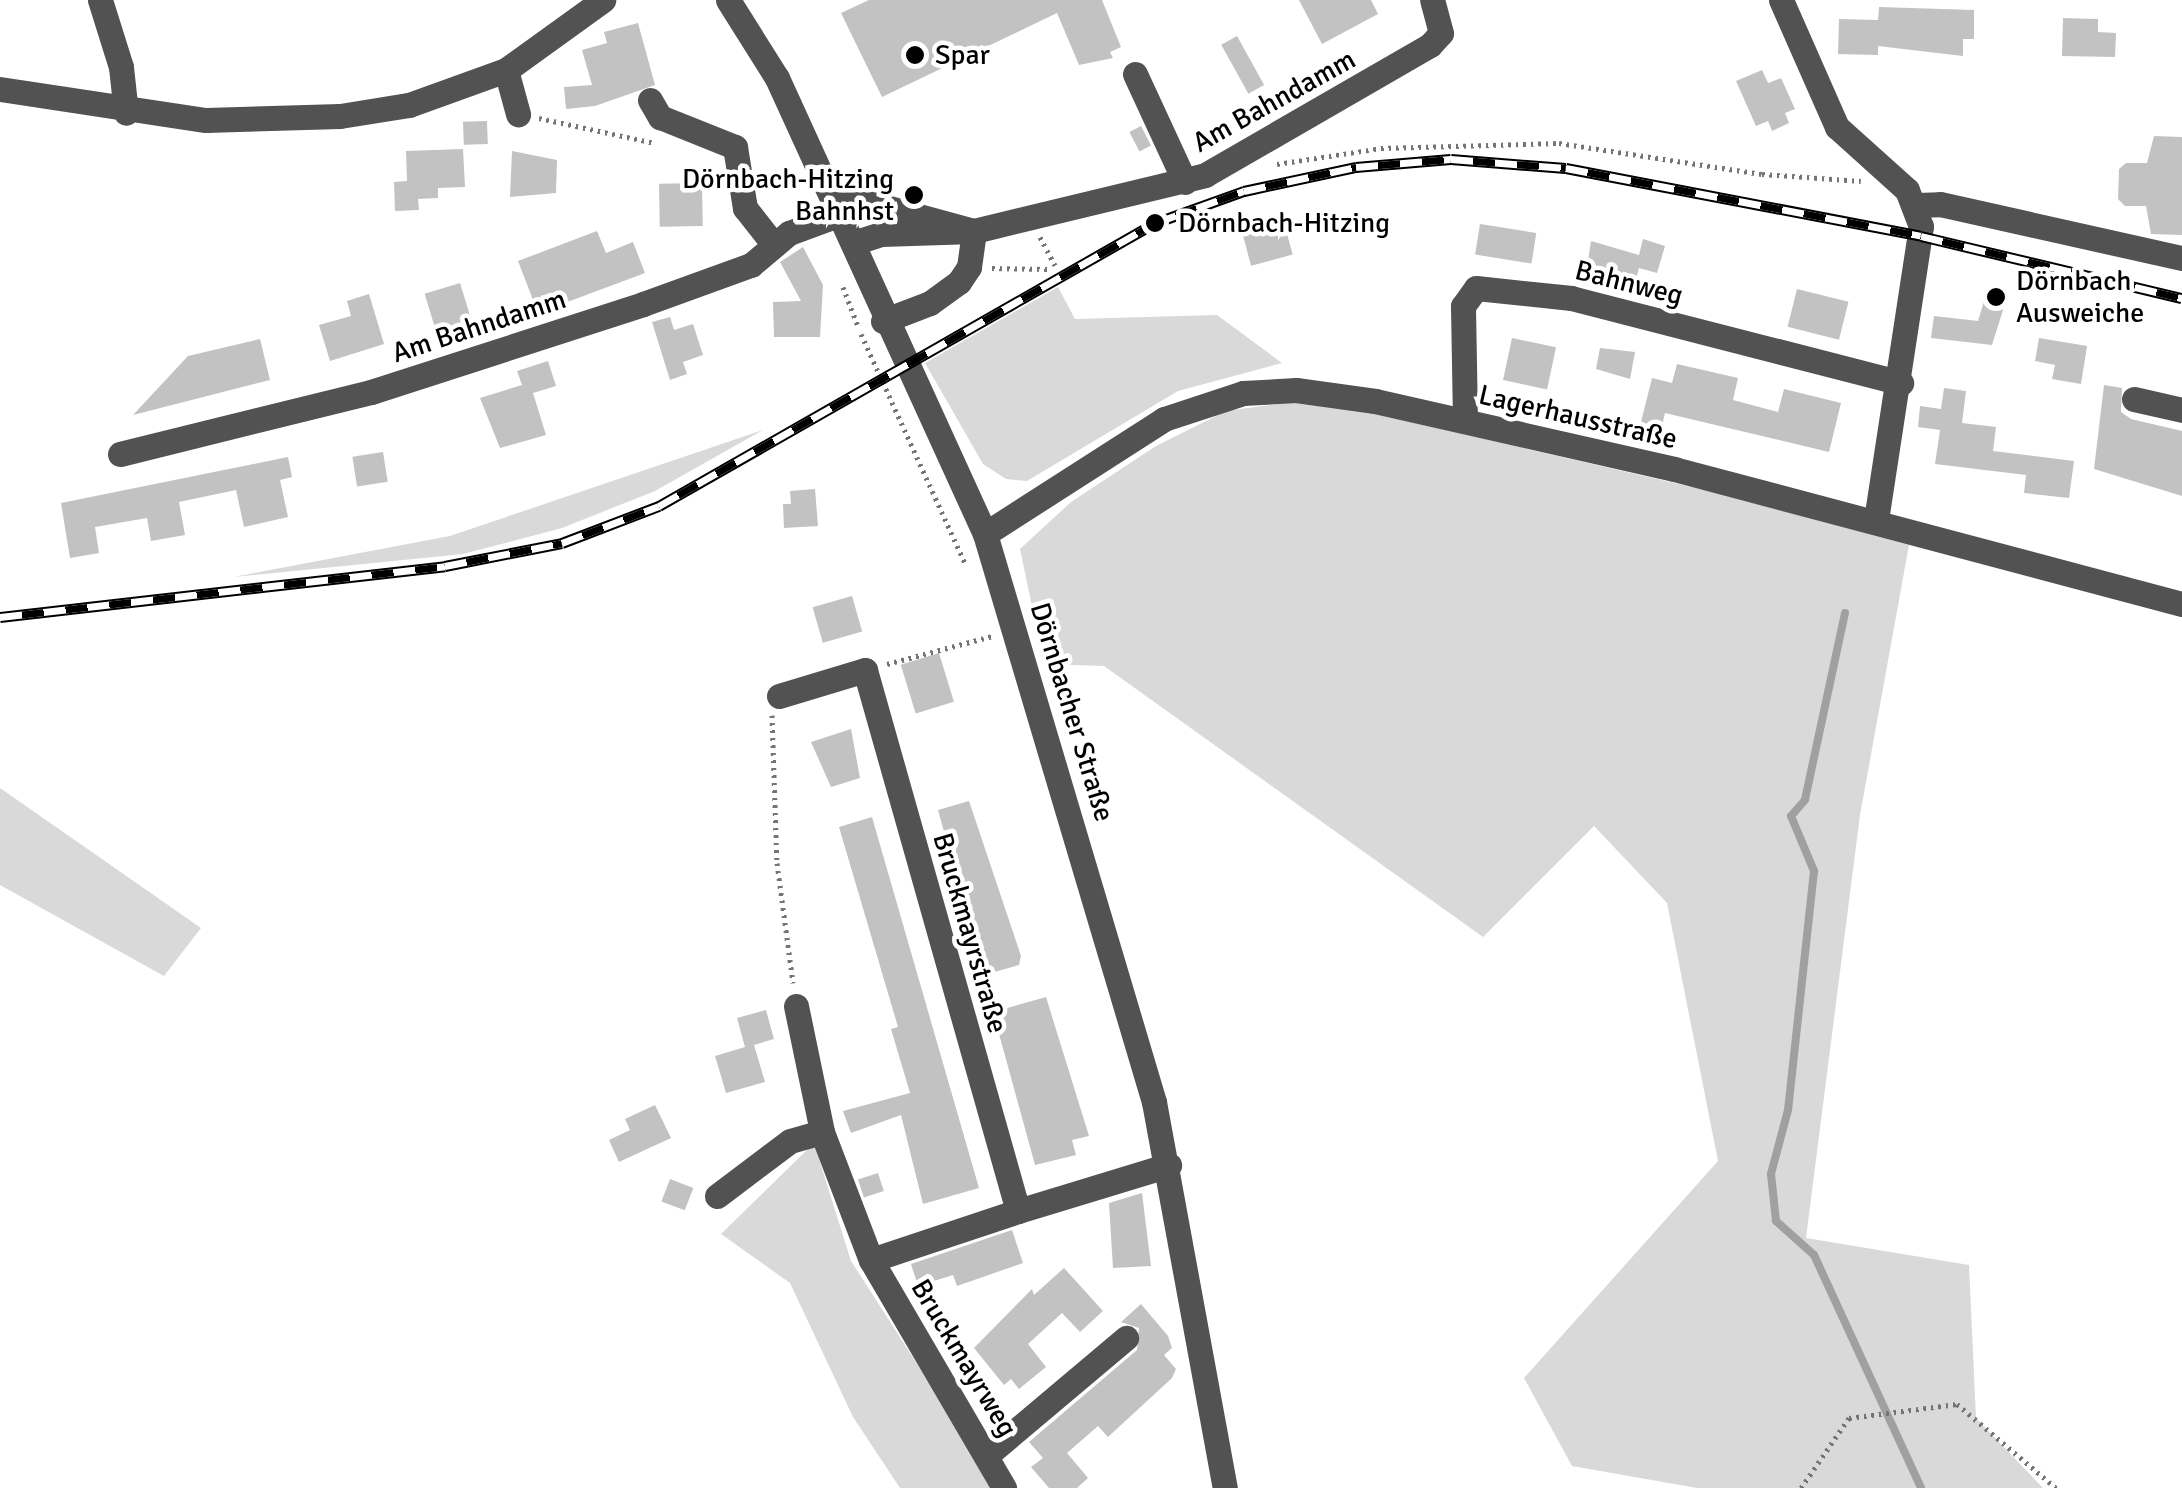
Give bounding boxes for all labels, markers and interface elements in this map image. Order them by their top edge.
place label: Spar [935,38,990,72]
street label: Am Bahndamm [1187,42,1361,160]
marker: Spar [904,44,926,66]
place label: Dörnbach-Hitzing Bahnhst [682,162,894,228]
marker: Dörnbach-Hitzing Bahnhst [903,184,925,206]
place label: Dörnbach-Hitzing [1178,206,1390,240]
marker: Dörnbach-Hitzing [1142,210,1168,236]
street label: Bahnweg [1572,253,1686,313]
place label: Dörnbach Ausweiche [2016,264,2144,330]
street label: Am Bahndamm [388,282,570,370]
marker: Dörnbach Ausweiche [1985,286,2007,308]
street label: Lagerhausstraße [1476,378,1680,456]
street label: Dörnbacher Straße [1023,598,1121,826]
street label: Bruckmayrstraße [925,829,1015,1037]
street label: Bruckmayrweg [904,1273,1024,1443]

